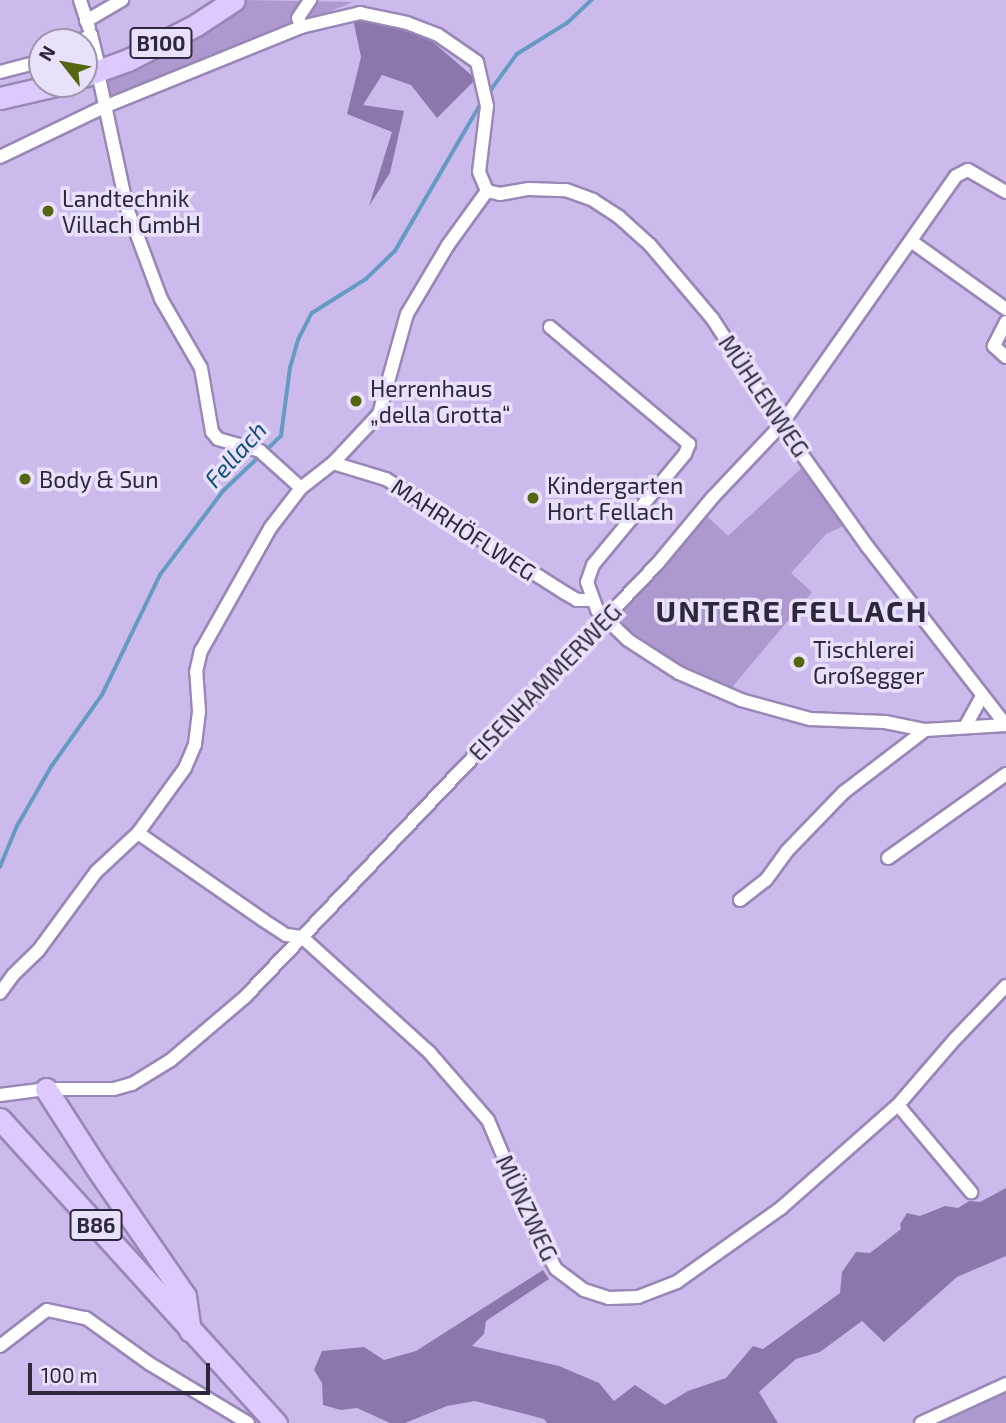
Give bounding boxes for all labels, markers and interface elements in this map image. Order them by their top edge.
road number: B100 [128,26,194,60]
north arrow [28,28,98,98]
text: N [33,41,60,65]
place label: Landtechnik Villach GmbH [62,184,201,238]
marker: Landtechnik Villach GmbH [40,203,56,219]
street label: MÜHLENWEG [713,330,815,462]
place label: Herrenhaus „della Grotta“ [370,374,510,428]
marker: Herrenhaus „della Grotta“ [348,393,364,409]
water label: Fellach [198,415,272,493]
place label: Body & Sun [39,465,159,493]
marker: Body & Sun [17,471,33,487]
place label: Kindergarten Hort Fellach [547,471,683,525]
street label: MAHRHÖFLWEG [387,472,541,586]
marker: Kindergarten Hort Fellach [525,490,541,506]
district label: UNTERE FELLACH [657,592,927,628]
street label: EISENHAMMERWEG [463,598,627,766]
place label: Tischlerei Großegger [813,635,924,689]
marker: Tischlerei Großegger [791,654,807,670]
street label: MÜNZWEG [490,1151,564,1265]
road number: B86 [68,1208,124,1242]
scale bar [32,1350,214,1394]
text: 100 m [41,1362,98,1387]

